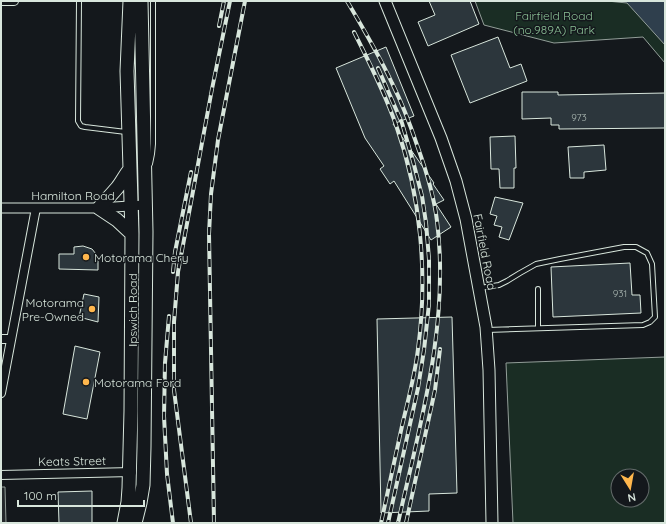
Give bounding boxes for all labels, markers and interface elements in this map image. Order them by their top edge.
park label: Fairfield Road (no.989A) Park [513,8,595,37]
house number: 973 [571,111,587,124]
street label: Hamilton Road [31,188,115,203]
street label: Fairfield Road [470,212,500,292]
place label: Motorama Chery [94,250,189,265]
marker: Motorama Chery [81,252,91,262]
street label: Ipswich Road [125,273,140,347]
house number: 931 [613,287,627,300]
place label: Motorama Pre-Owned [22,295,84,324]
marker: Motorama Pre-Owned [87,304,97,314]
place label: Motorama Ford [94,375,181,390]
marker: Motorama Ford [81,377,91,387]
street label: Keats Street [38,453,106,469]
north arrow [610,468,650,508]
scale bar [18,482,144,508]
text: 100 m [24,488,57,503]
text: N [627,490,637,505]

